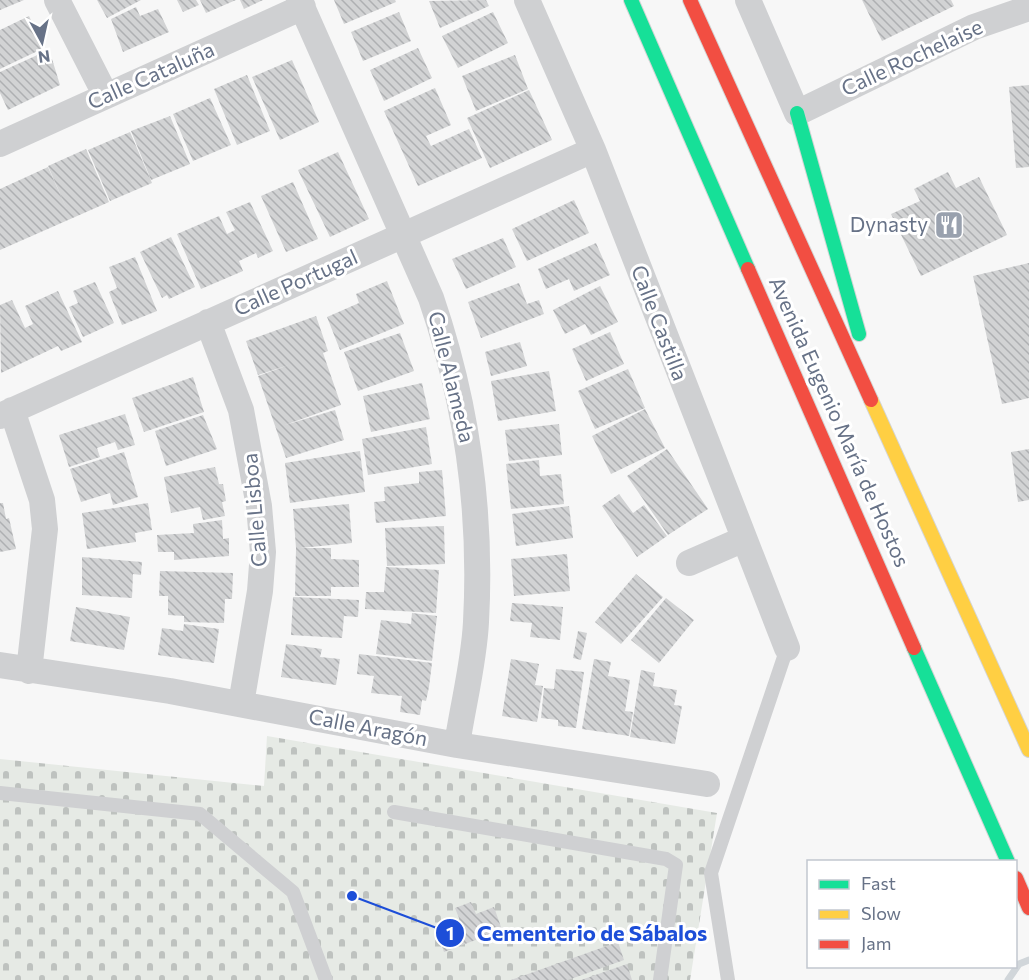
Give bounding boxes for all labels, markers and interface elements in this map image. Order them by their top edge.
north arrow [12,12,72,72]
street label: Calle Rochelaise [837,13,986,100]
street label: Calle Cataluña [83,36,218,114]
text: N [37,47,51,68]
restaurant icon: Dynasty [933,209,965,241]
place label: Dynasty [850,211,928,236]
street label: Calle Portugal [230,243,361,320]
street label: Calle Castilla [627,261,694,384]
street label: Avenida Eugenio María de Hostos [765,272,916,570]
street label: Calle Alameda [424,308,481,445]
street label: Calle Lisboa [236,452,271,568]
street label: Calle Aragón [307,703,430,750]
legend [807,860,1017,968]
text: Fast [861,872,896,894]
text: Slow [861,902,901,924]
callout: Cementerio de Sábalos [435,913,719,953]
text: Cementerio de Sábalos [477,919,707,946]
text: 1 [446,922,454,944]
text: Jam [861,932,891,954]

